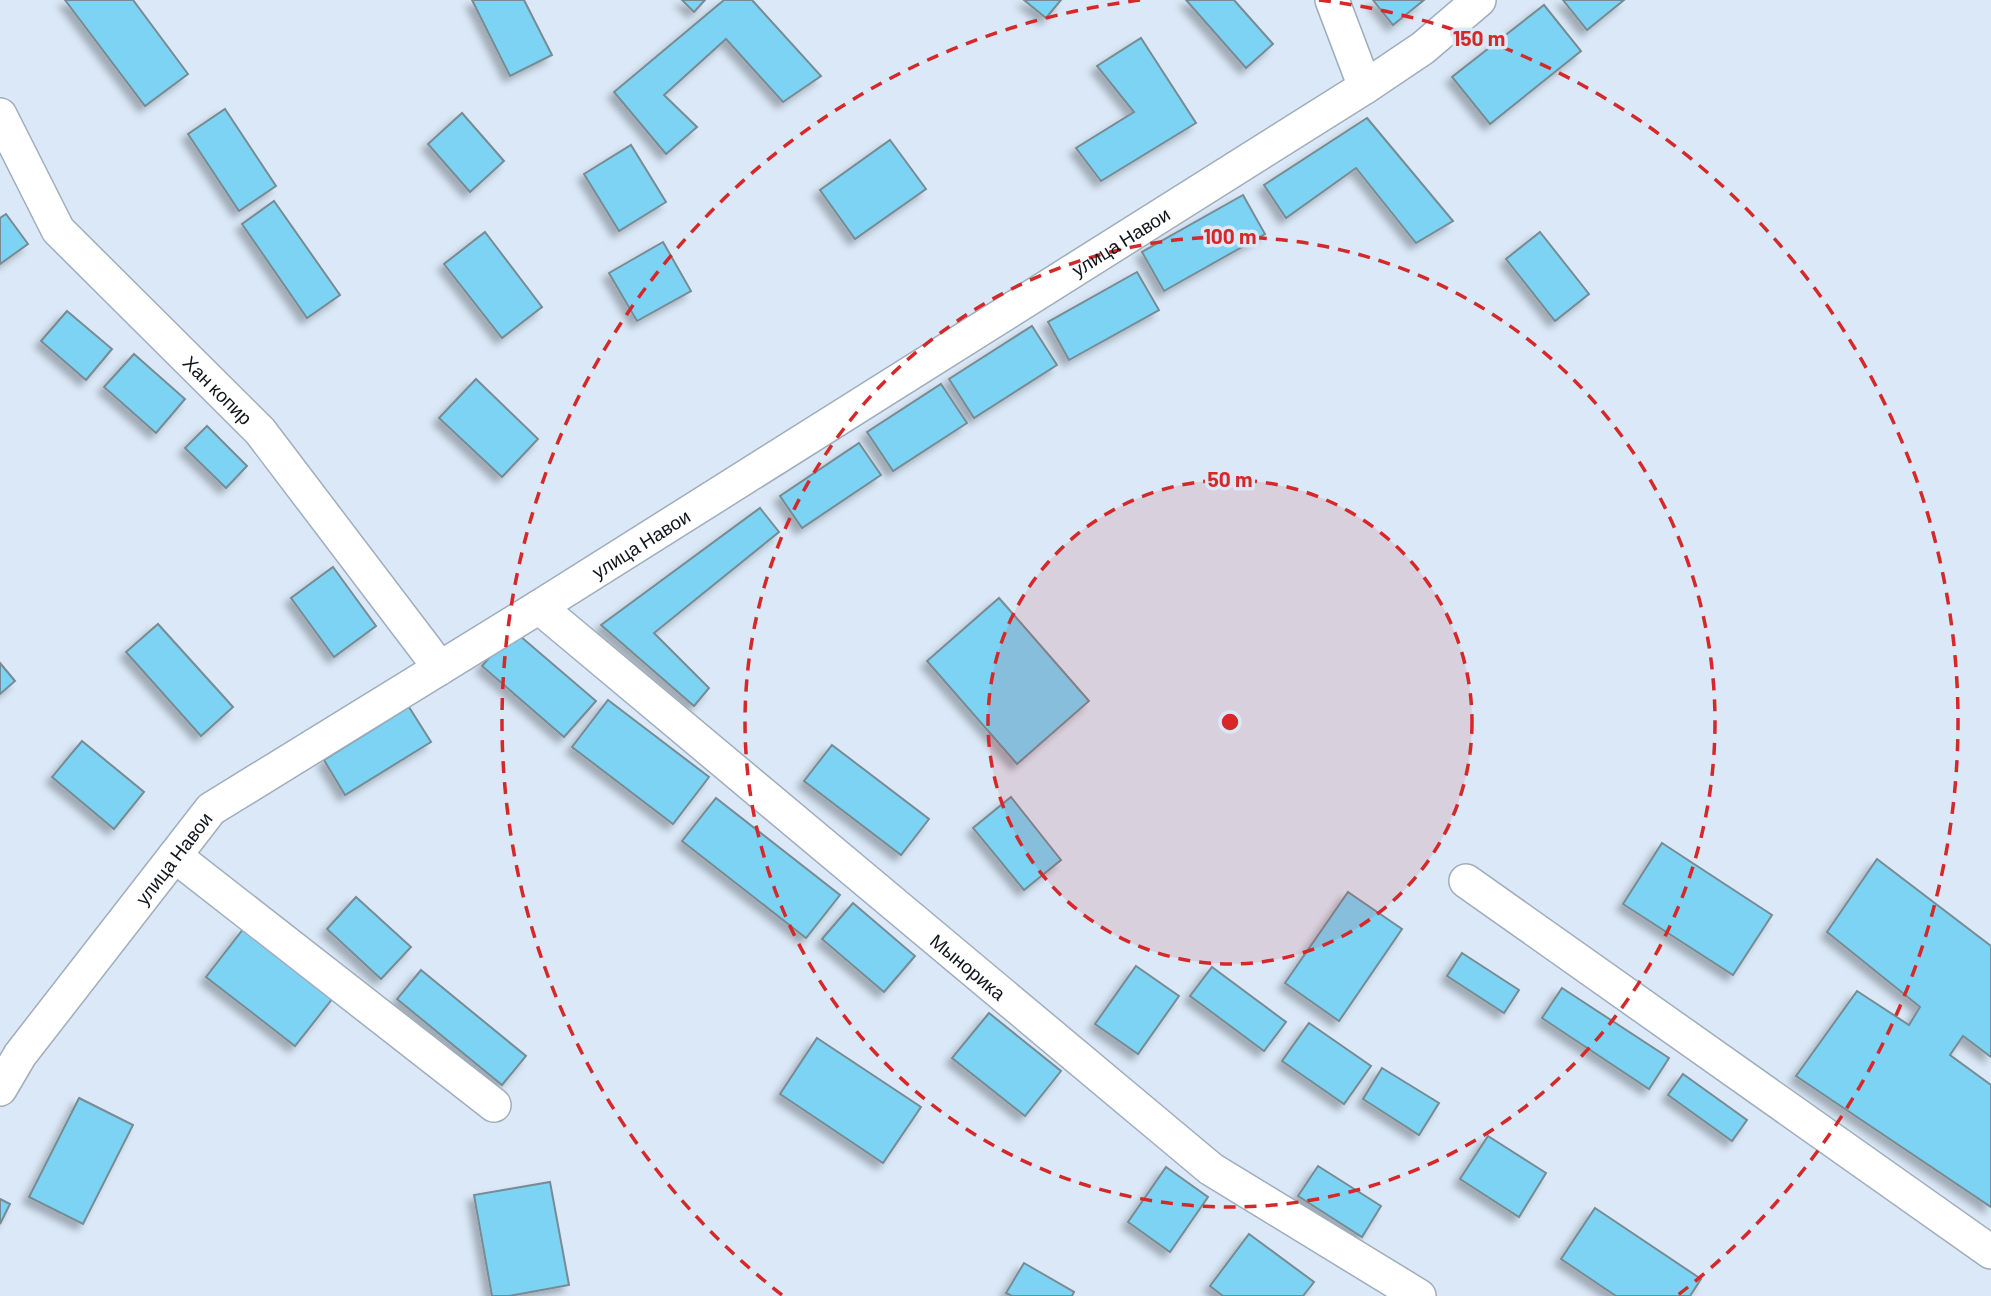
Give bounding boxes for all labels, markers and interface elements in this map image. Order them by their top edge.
text: 150 m [1453,25,1505,50]
street label: улица Навои [1067,202,1174,280]
text: 100 m [1203,223,1257,248]
street label: Хан копир [179,350,258,429]
text: 50 m [1207,466,1253,491]
street label: улица Навои [587,504,694,583]
centre of rings [1218,710,1242,734]
street label: улица Навои [130,807,216,909]
street label: Мынорика [926,928,1011,1005]

